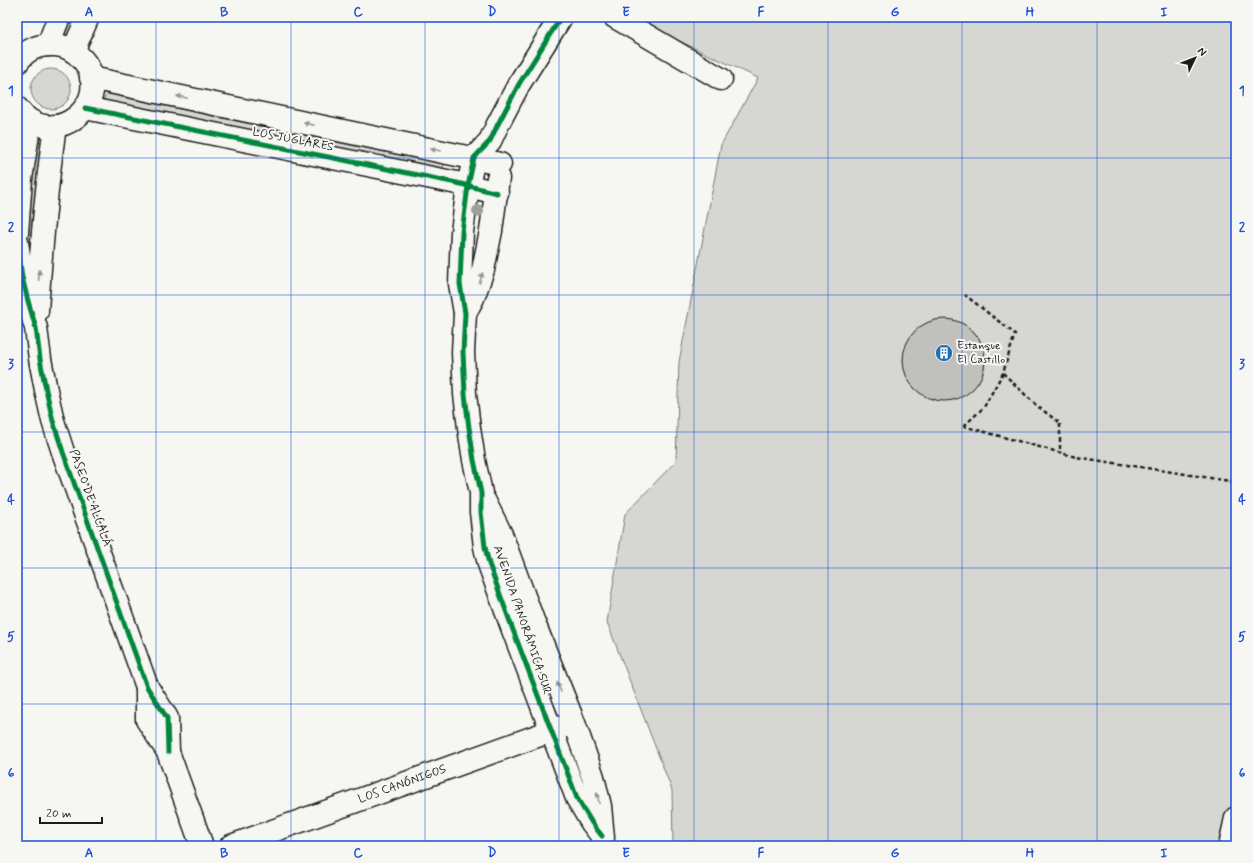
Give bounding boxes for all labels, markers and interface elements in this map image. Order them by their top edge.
text: A [85,4,93,21]
text: B [220,4,229,21]
text: C [353,4,363,21]
text: D [488,4,497,21]
text: E [622,4,630,21]
text: F [758,4,765,21]
text: G [891,4,900,21]
text: H [1026,4,1035,21]
text: I [1161,4,1168,21]
north arrow [1175,38,1215,78]
text: N [1194,44,1209,59]
text: 1 [8,83,14,100]
text: 1 [1239,83,1245,100]
one-way arrow [175,94,188,100]
one-way arrow [303,121,315,127]
street label: LOS JUGLARES [251,124,335,156]
one-way arrow [430,147,442,153]
text: 2 [8,219,15,236]
text: 2 [1239,219,1246,236]
one-way arrow [36,269,43,281]
one-way arrow [478,272,484,284]
place label: Estanque El Castillo [957,338,1005,368]
building icon: Estanque El Castillo [934,343,954,363]
text: 3 [8,356,14,373]
text: 3 [1239,356,1245,373]
street label: PASEO DE ALCALÁ [65,447,115,549]
text: 4 [7,492,15,509]
text: 4 [1238,492,1246,509]
street label: AVENIDA PANORÁMICA SUR [489,543,555,697]
text: 5 [7,629,15,646]
text: 5 [1238,629,1246,646]
one-way arrow [556,682,562,693]
street label: LOS CANÓNIGOS [356,761,449,808]
text: 6 [8,765,15,782]
text: 6 [1239,765,1246,782]
one-way arrow [595,792,601,804]
scale bar [40,799,102,825]
text: 20 m [46,806,72,822]
text: A [85,845,93,862]
text: B [220,845,229,862]
text: C [353,845,363,862]
text: D [488,845,497,862]
text: E [622,845,630,862]
text: F [758,845,765,862]
text: G [891,845,900,862]
text: H [1026,845,1035,862]
text: I [1161,845,1168,862]

